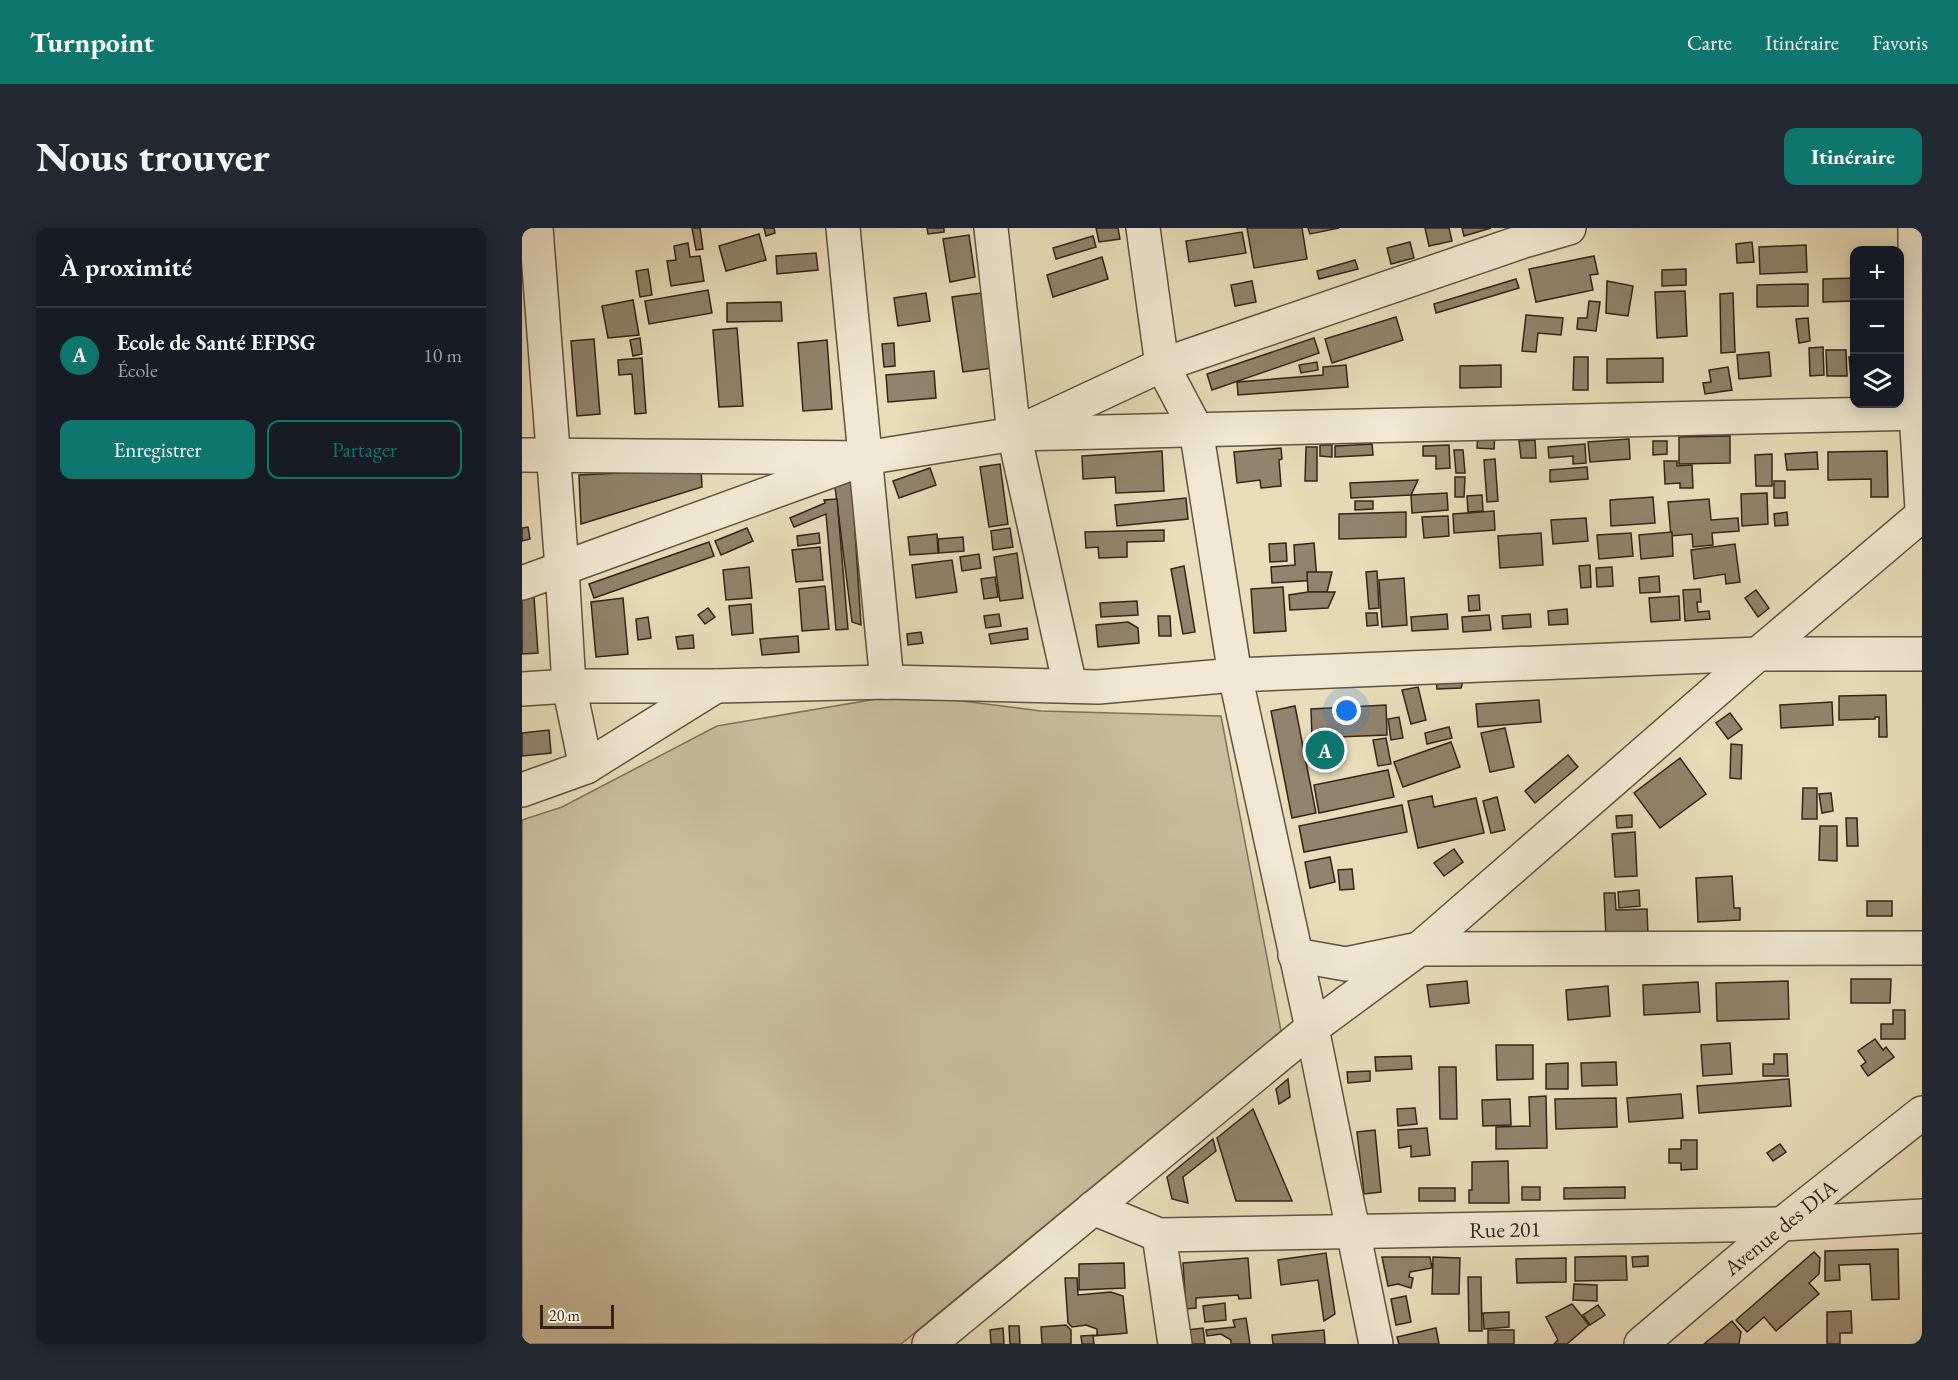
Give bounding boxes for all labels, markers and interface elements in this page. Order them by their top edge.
text: Turnpoint [30,24,154,60]
text: Carte [1687,29,1732,56]
text: Itinéraire [1765,29,1839,56]
text: Favoris [1872,29,1928,56]
button: Itinéraire [1784,128,1922,185]
text: Nous trouver [36,129,270,184]
map controls [1850,246,1904,408]
button: + [1850,246,1904,300]
text: À proximité [60,250,192,284]
button: − [1850,300,1904,354]
text: Ecole de Santé EFPSG [117,328,316,357]
text: A [72,342,87,368]
text: 10 m [423,342,462,368]
button: layers [1850,354,1904,408]
text: École [117,357,158,383]
button: Enregistrer [60,420,255,479]
button: Partager [267,420,462,479]
your location [1332,696,1361,725]
pin: A [1306,728,1344,772]
street label: Avenue des DIA [1717,1172,1844,1283]
street label: Rue 201 [1469,1214,1541,1245]
scale bar [540,1302,614,1330]
text: 20 m [549,1305,580,1326]

